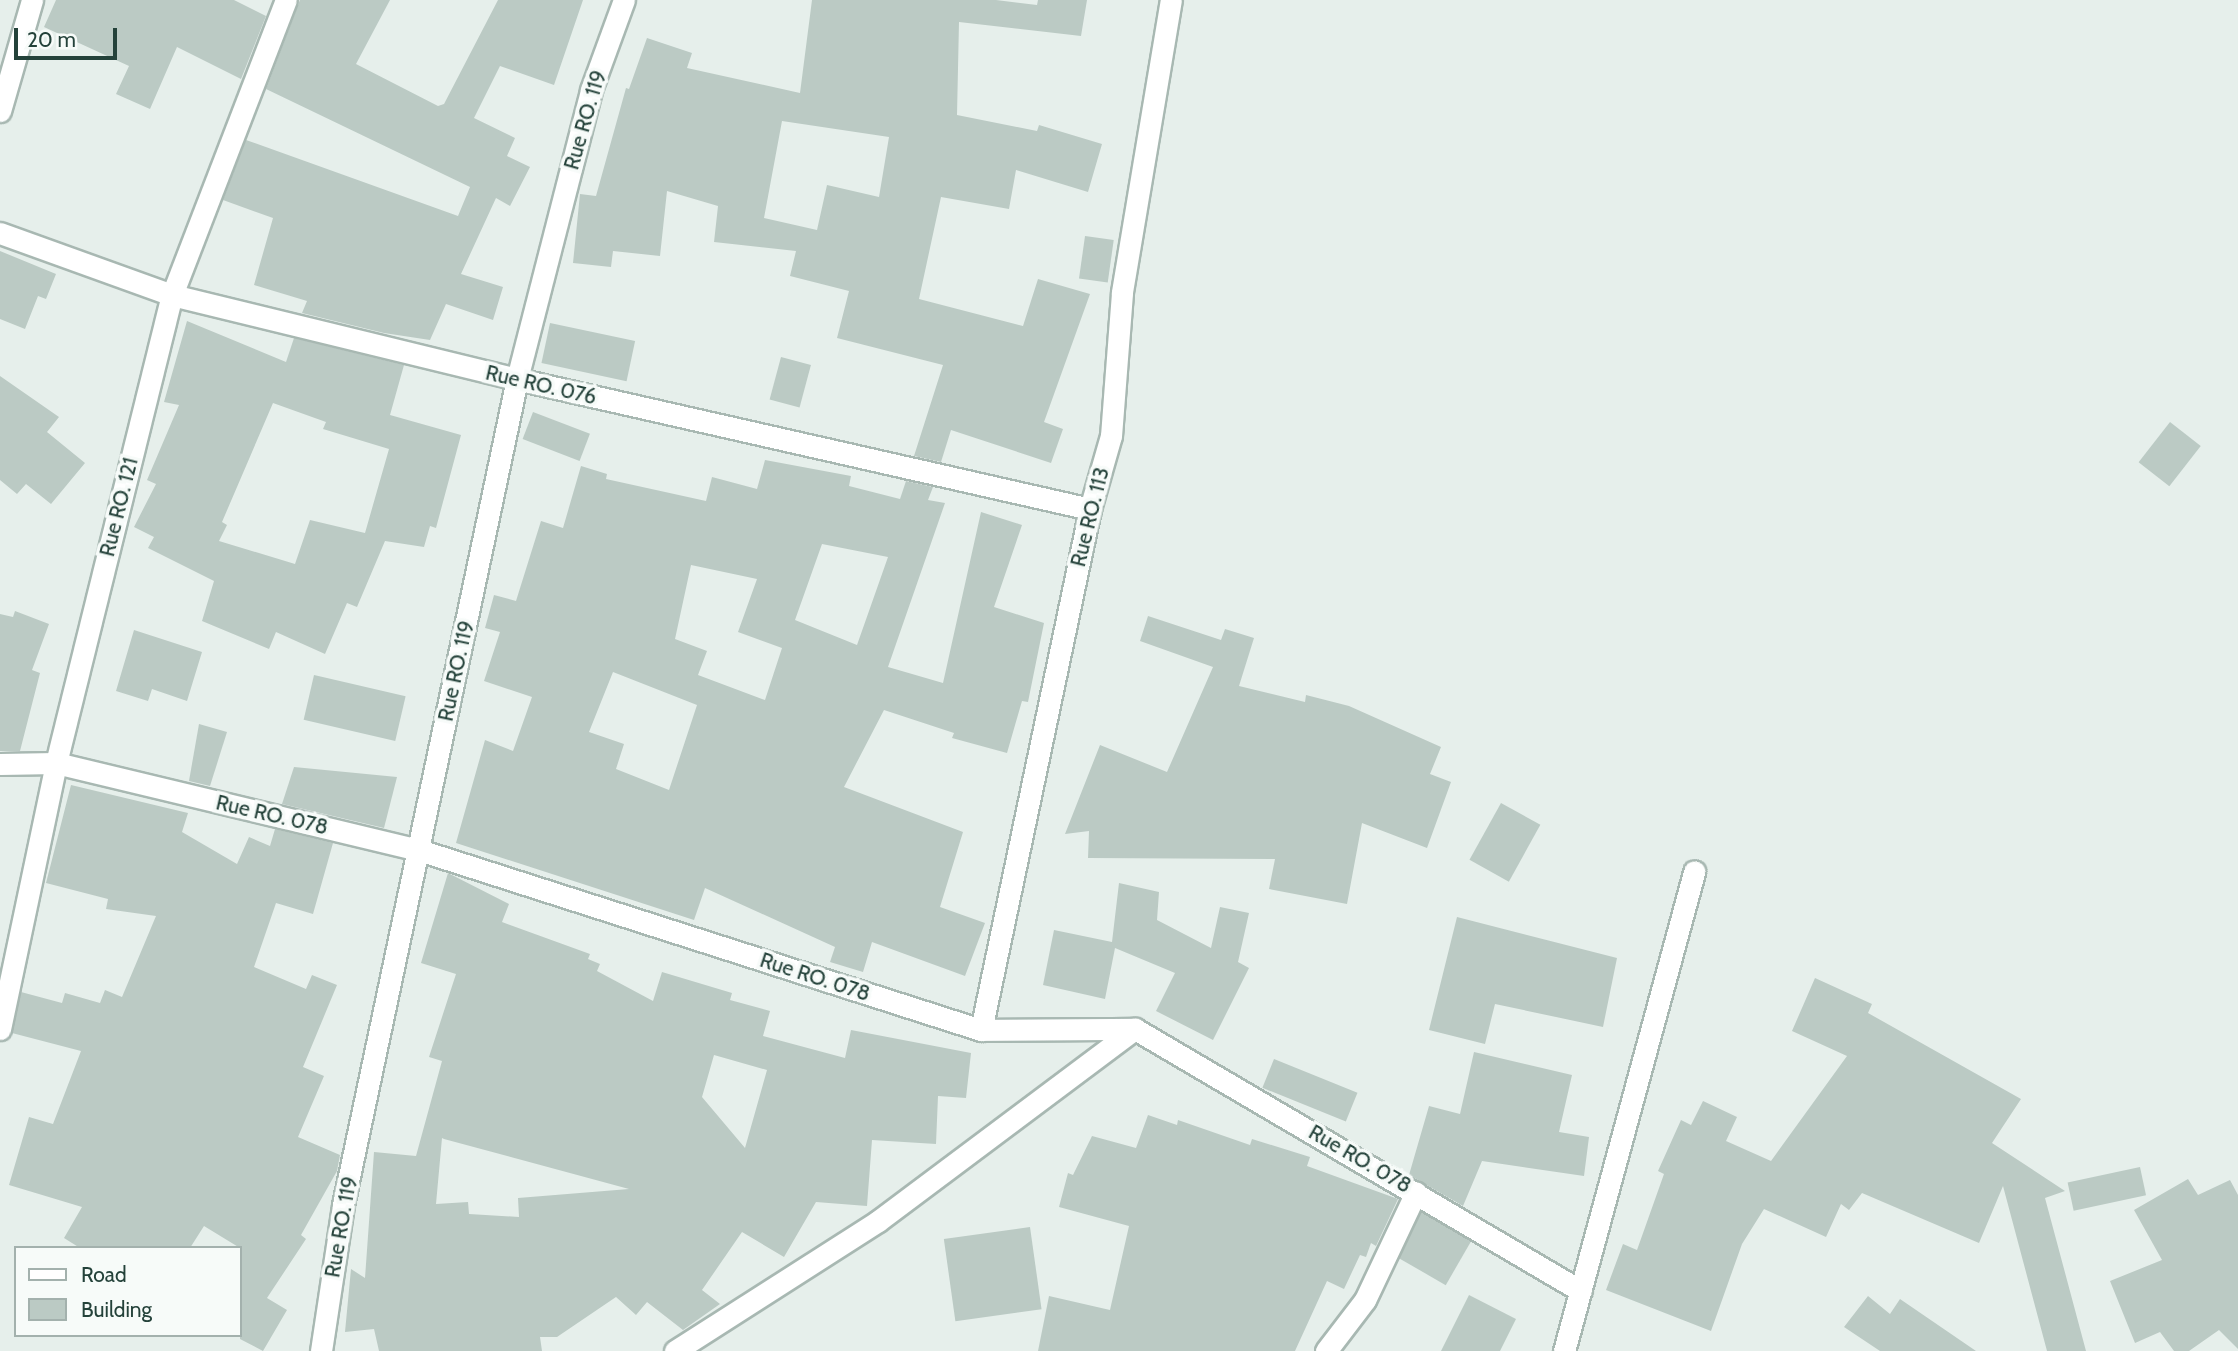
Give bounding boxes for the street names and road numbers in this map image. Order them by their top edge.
street label: Rue RO. 119 [559,67,611,173]
street label: Rue RO. 076 [483,360,599,410]
street label: Rue RO. 121 [95,455,143,559]
street label: Rue RO. 113 [1065,465,1115,569]
street label: Rue RO. 119 [433,618,479,724]
street label: Rue RO. 078 [214,790,330,840]
street label: Rue RO. 078 [757,947,873,1007]
street label: Rue RO. 078 [1304,1120,1416,1198]
street label: Rue RO. 119 [320,1175,362,1279]

